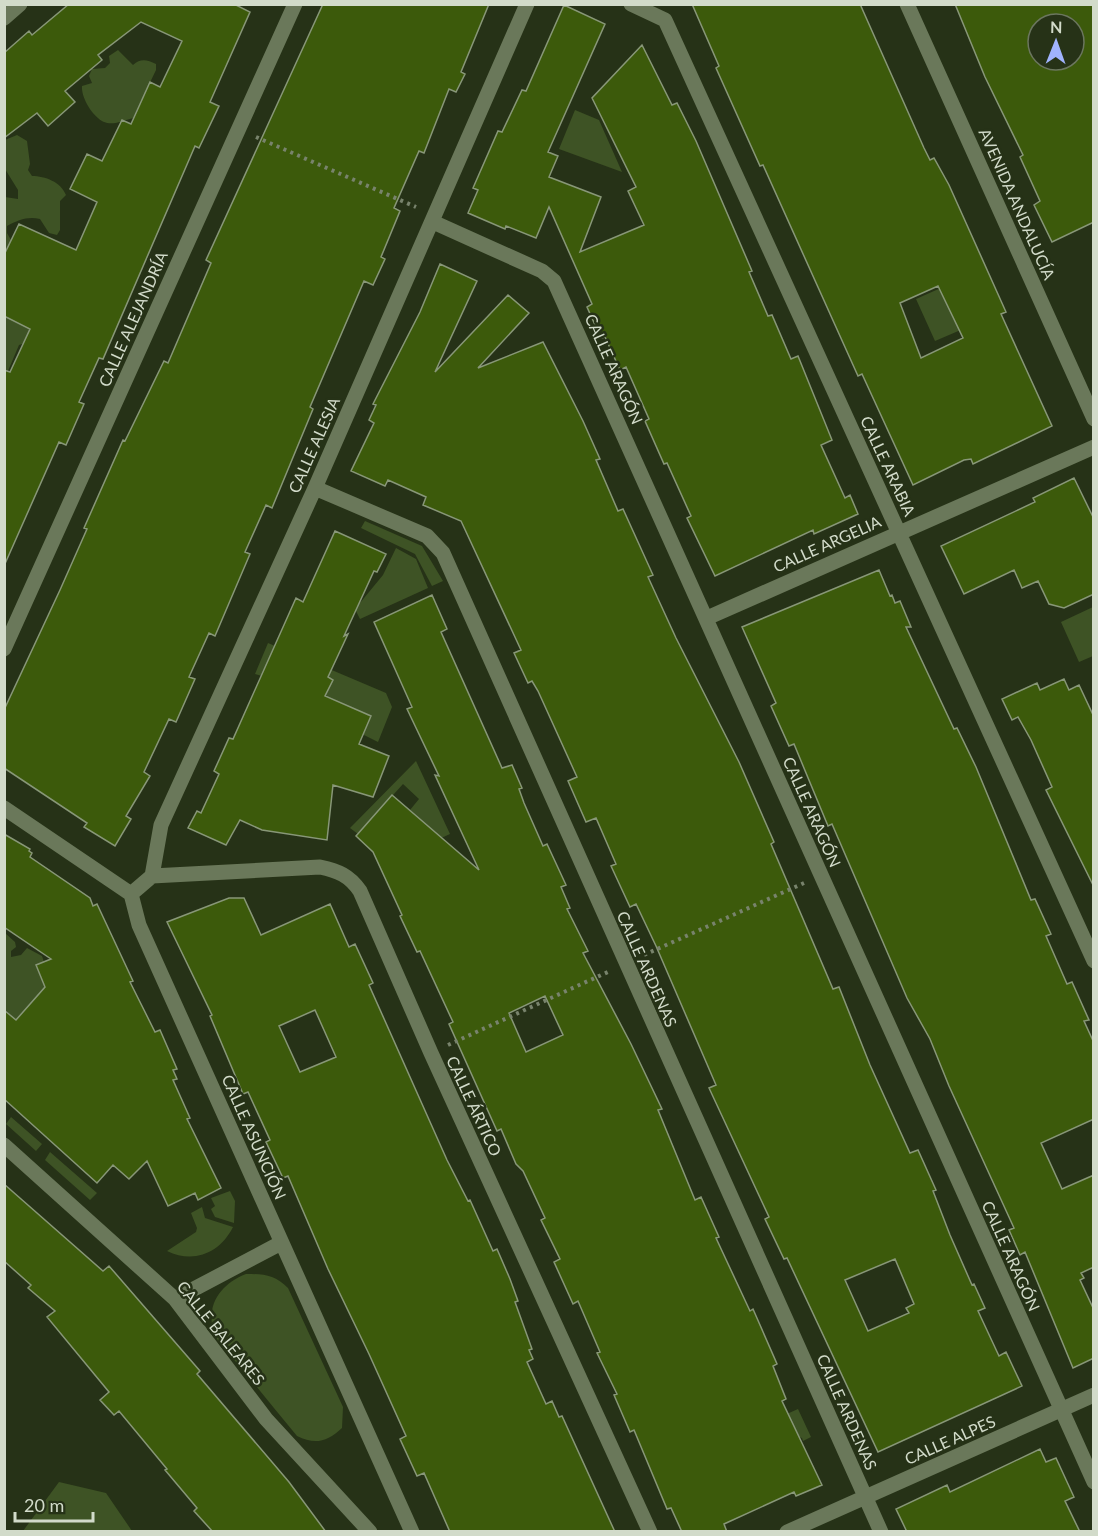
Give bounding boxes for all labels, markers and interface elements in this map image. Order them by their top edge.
north arrow [1026,12,1086,72]
text: N [1050,17,1063,36]
street label: AVENIDA ANDALUCÍA [975,125,1060,283]
street label: CALLE ALEJANDRÍA [94,248,171,389]
street label: CALLE ARAGÓN [582,311,647,427]
street label: CALLE ALESIA [284,394,343,496]
street label: CALLE ARABIA [857,413,920,519]
street label: CALLE ARGELIA [770,511,884,576]
street label: CALLE ARAGÓN [780,754,845,870]
street label: CALLE ARDENAS [613,908,682,1030]
street label: CALLE ÁRTICO [443,1053,506,1159]
street label: CALLE ASUNCIÓN [218,1072,290,1202]
street label: CALLE ARAGÓN [979,1198,1044,1314]
street label: CALLE BALEARES [174,1277,269,1389]
street label: CALLE ARDENAS [813,1351,882,1473]
street label: CALLE ALPES [901,1411,998,1468]
scale bar [15,1485,93,1523]
text: 20 m [24,1494,64,1516]

